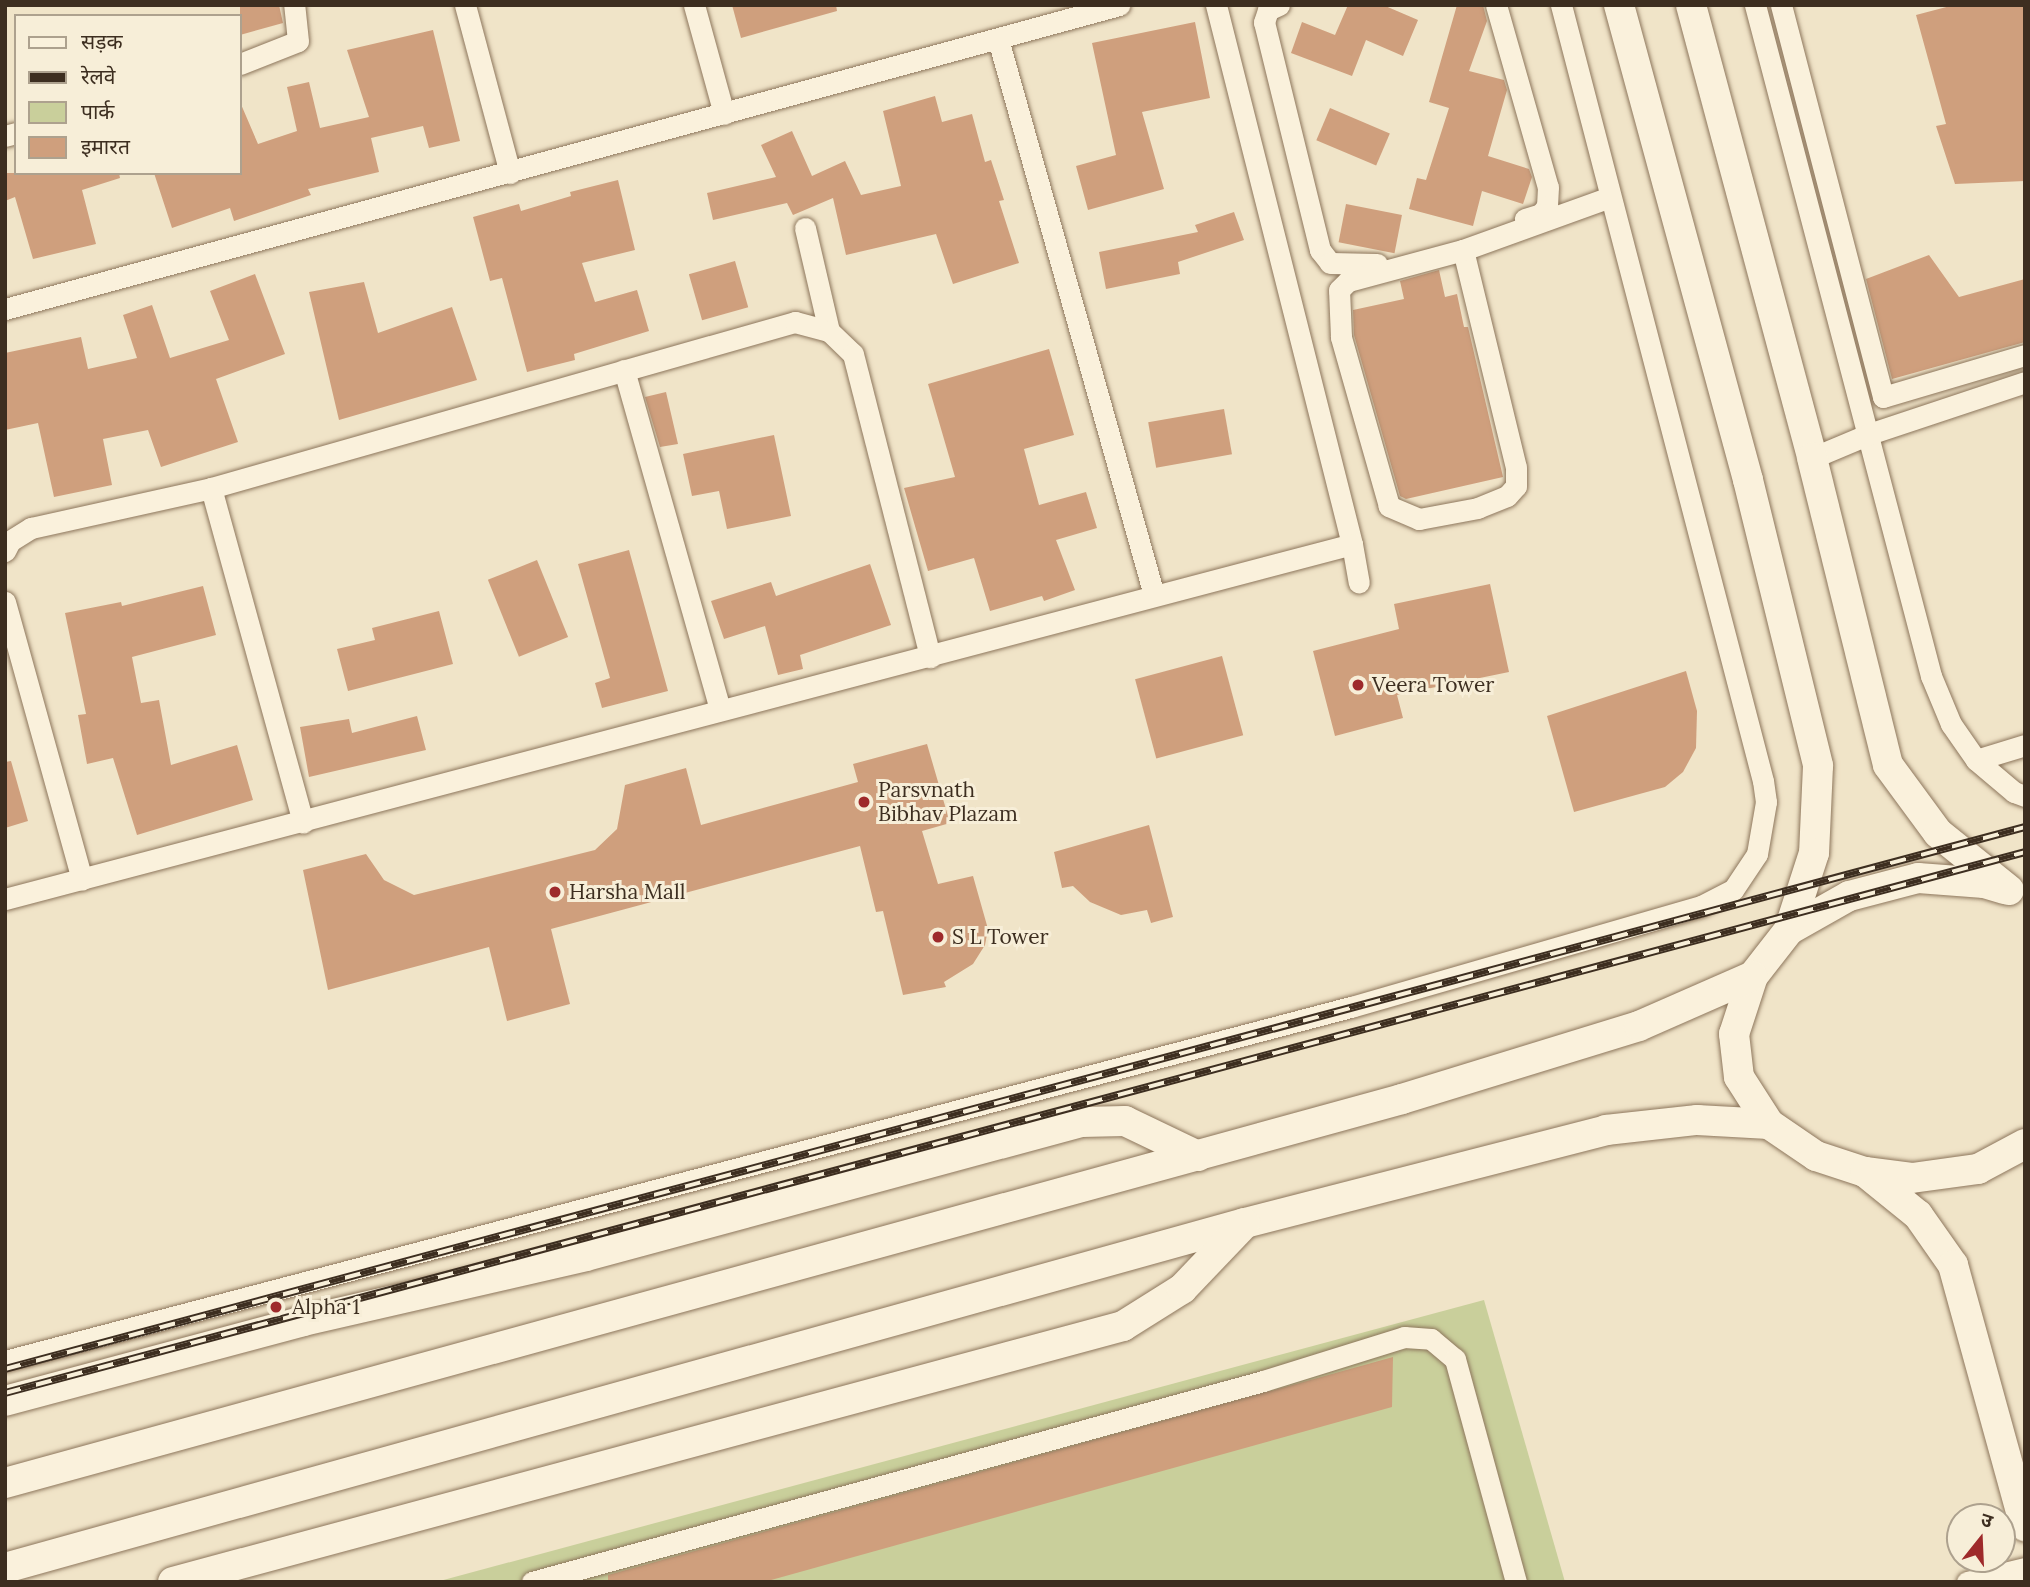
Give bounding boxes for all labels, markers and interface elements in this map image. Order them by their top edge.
legend [14,14,242,175]
text: सड़क [81,28,123,55]
text: रेलवे [81,63,116,90]
text: पार्क [81,98,115,125]
text: इमारत [81,133,130,160]
place label: Veera Tower [1372,672,1494,698]
marker: Veera Tower [1350,677,1366,693]
place label: Parsvnath Bibhav Plazam [878,777,1018,827]
marker: Parsvnath Bibhav Plazam [856,794,872,810]
place label: Harsha Mall [569,879,685,905]
marker: Harsha Mall [547,884,563,900]
place label: S L Tower [952,924,1049,950]
marker: S L Tower [930,929,946,945]
place label: Alpha 1 [292,1294,360,1320]
marker: Alpha 1 [266,1297,286,1317]
north arrow [1946,1503,2016,1573]
text: उ [1978,1507,1996,1533]

